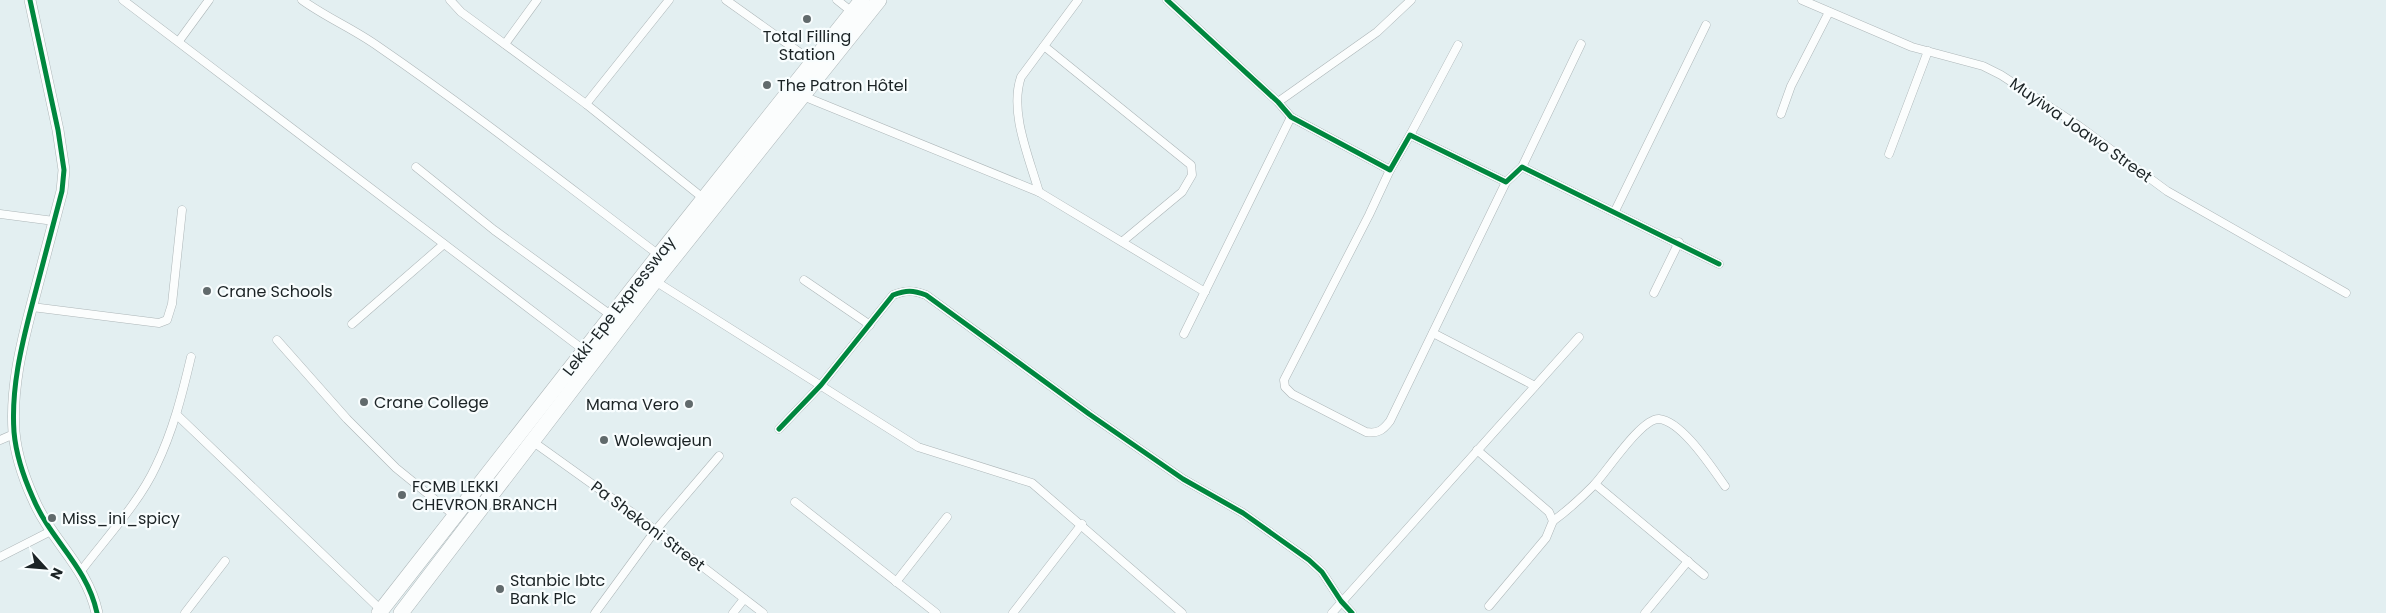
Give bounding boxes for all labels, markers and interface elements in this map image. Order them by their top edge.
marker: Total Filling Station [801,13,813,25]
place label: Total Filling Station [763,25,851,66]
street label: Muyiwa Joawo Street [2005,72,2157,188]
place label: The Patron Hôtel [777,74,908,97]
marker: The Patron Hôtel [761,79,773,91]
street label: Lekki-Epe Expressway [557,231,681,381]
place label: Crane Schools [217,280,333,303]
marker: Crane Schools [201,285,213,297]
place label: Crane College [374,391,489,414]
place label: Mama Vero [586,393,679,416]
marker: Crane College [358,396,370,408]
marker: Mama Vero [683,398,695,410]
place label: Wolewajeun [614,429,712,452]
marker: Wolewajeun [598,434,610,446]
place label: FCMB LEKKI CHEVRON BRANCH [412,475,557,516]
street label: Pa Shekoni Street [586,475,710,577]
marker: FCMB LEKKI CHEVRON BRANCH [396,489,408,501]
place label: Miss_ini_spicy [62,507,180,530]
marker: Miss_ini_spicy [46,512,58,524]
north arrow [20,543,70,593]
text: N [45,565,68,583]
place label: Stanbic Ibtc Bank Plc [510,569,606,610]
marker: Stanbic Ibtc Bank Plc [494,583,506,595]

